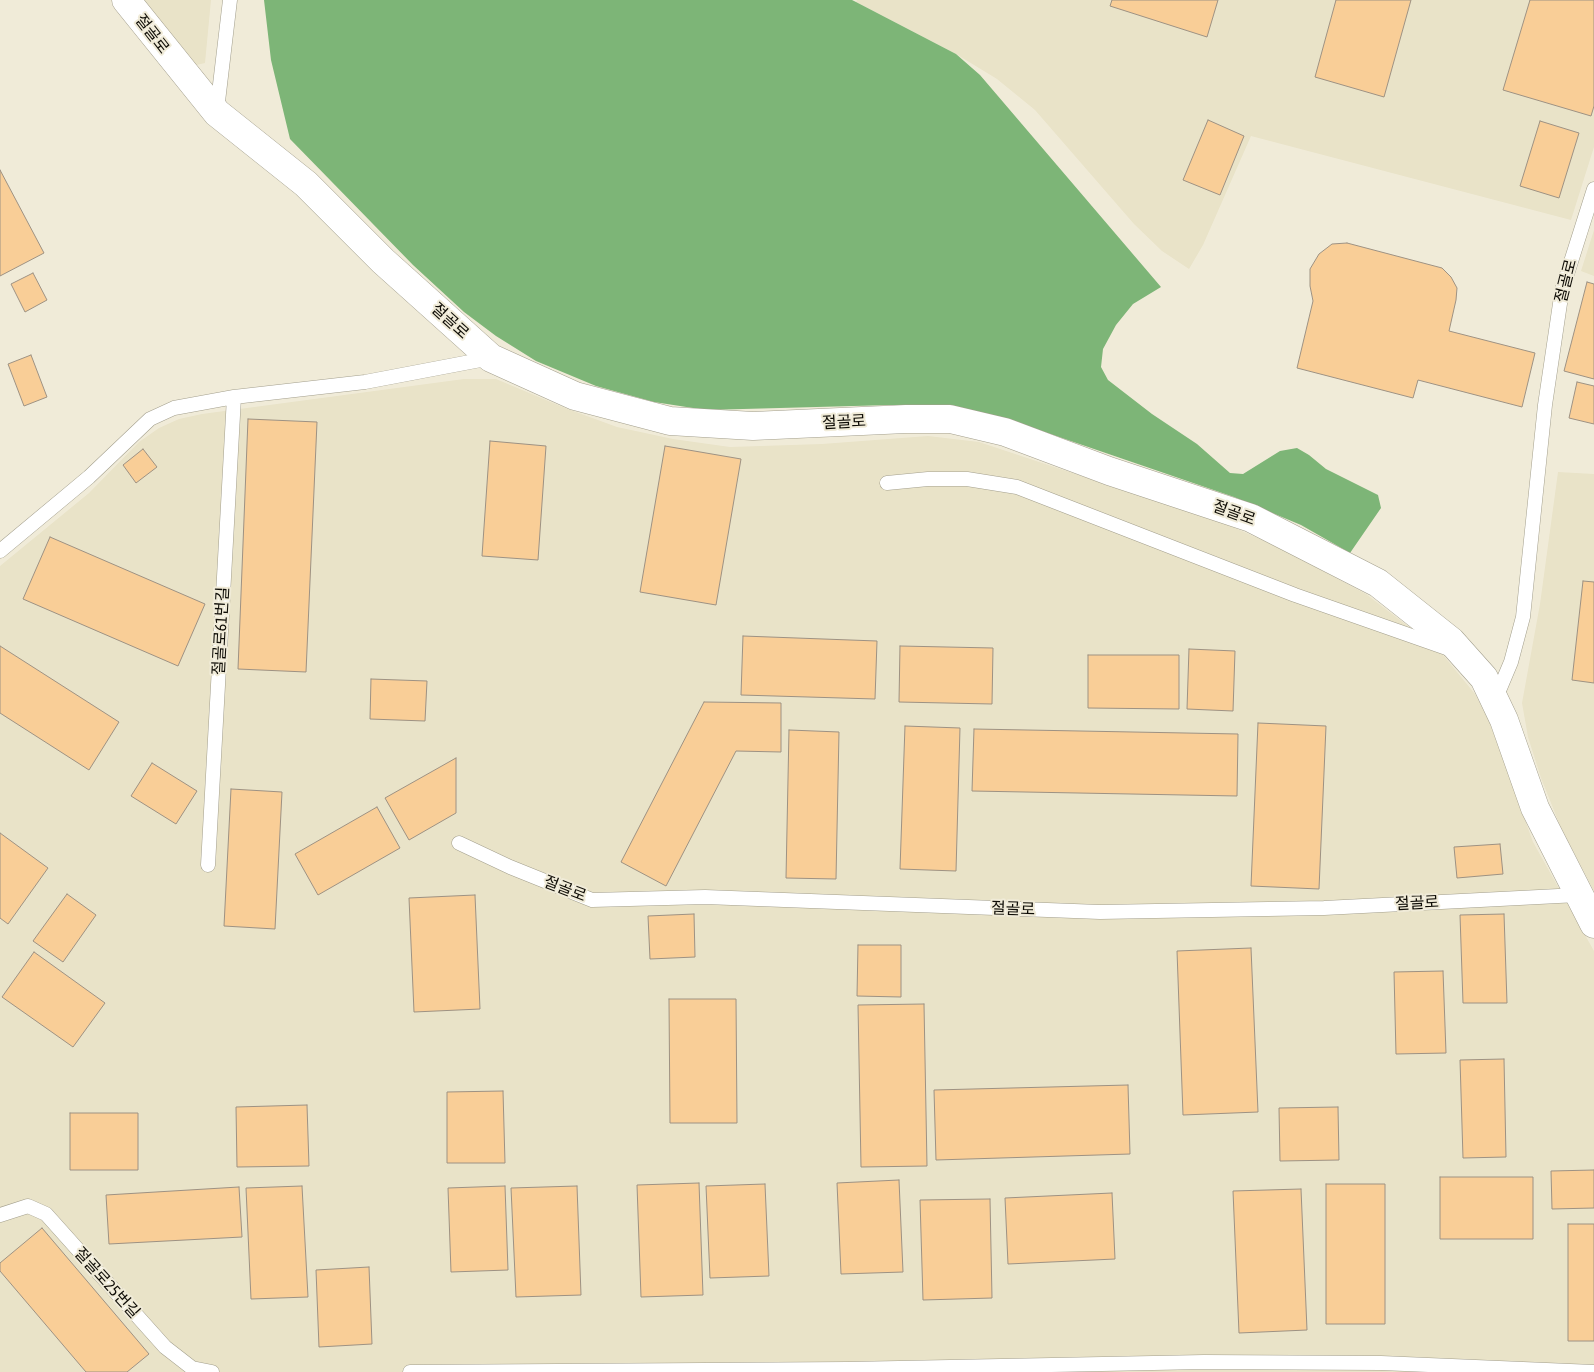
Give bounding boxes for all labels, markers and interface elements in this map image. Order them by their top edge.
street label: 절골로 [131,11,173,57]
street label: 절골로 [1551,257,1581,305]
street label: 절골로 [427,299,473,343]
street label: 절골로 [821,411,867,433]
street label: 절골로 [1210,496,1258,530]
street label: 절골로61번길 [209,586,233,676]
street label: 절골로 [541,872,589,906]
street label: 절골로 [1394,892,1440,914]
street label: 절골로 [991,899,1035,919]
street label: 절골로25번길 [70,1244,144,1322]

